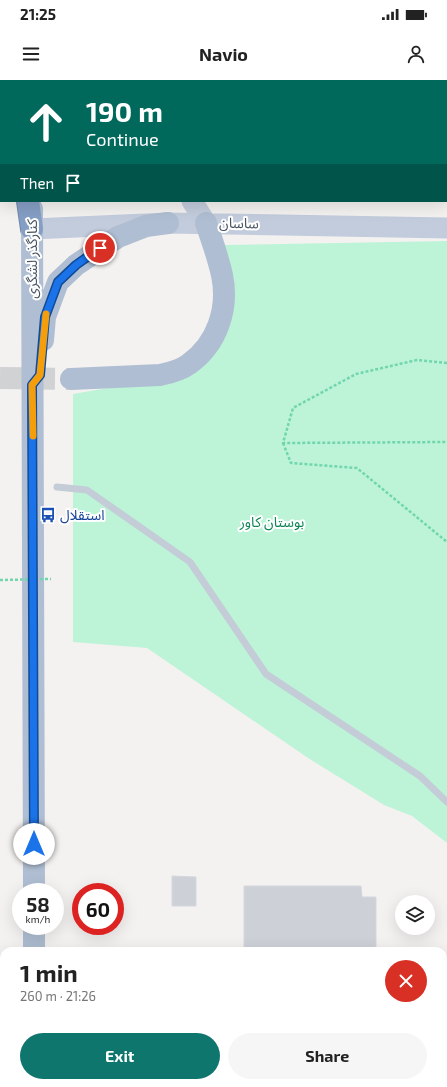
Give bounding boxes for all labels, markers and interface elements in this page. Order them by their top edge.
text: 21:25 [20,5,56,23]
icon: menu [20,43,42,65]
text: Navio [199,43,248,65]
icon: person [405,43,427,65]
text: 190 m [86,94,163,128]
icon: ahead [20,96,72,148]
text: Continue [86,128,159,150]
icon: arrive [62,172,84,194]
text: Then [20,174,54,192]
street label: ساسان [219,214,259,232]
street label: کنارگذر لشگری [23,219,41,299]
pin [83,231,117,265]
icon: arrive [89,237,111,259]
bus stop icon: استقلال [39,506,57,524]
place label: استقلال [60,506,105,524]
park label: بوستان کاور [239,513,305,531]
position arrow [13,823,55,865]
speed limit sign: 60 [72,883,124,935]
text: 58 [26,892,50,916]
map controls [395,895,435,935]
button: layers [395,895,435,935]
text: km/h [26,913,50,925]
text: 1 min [20,958,78,987]
button: close [385,960,427,1002]
text: 260 m · 21:26 [20,988,96,1004]
button: Exit [20,1033,220,1079]
button: Share [228,1033,427,1079]

